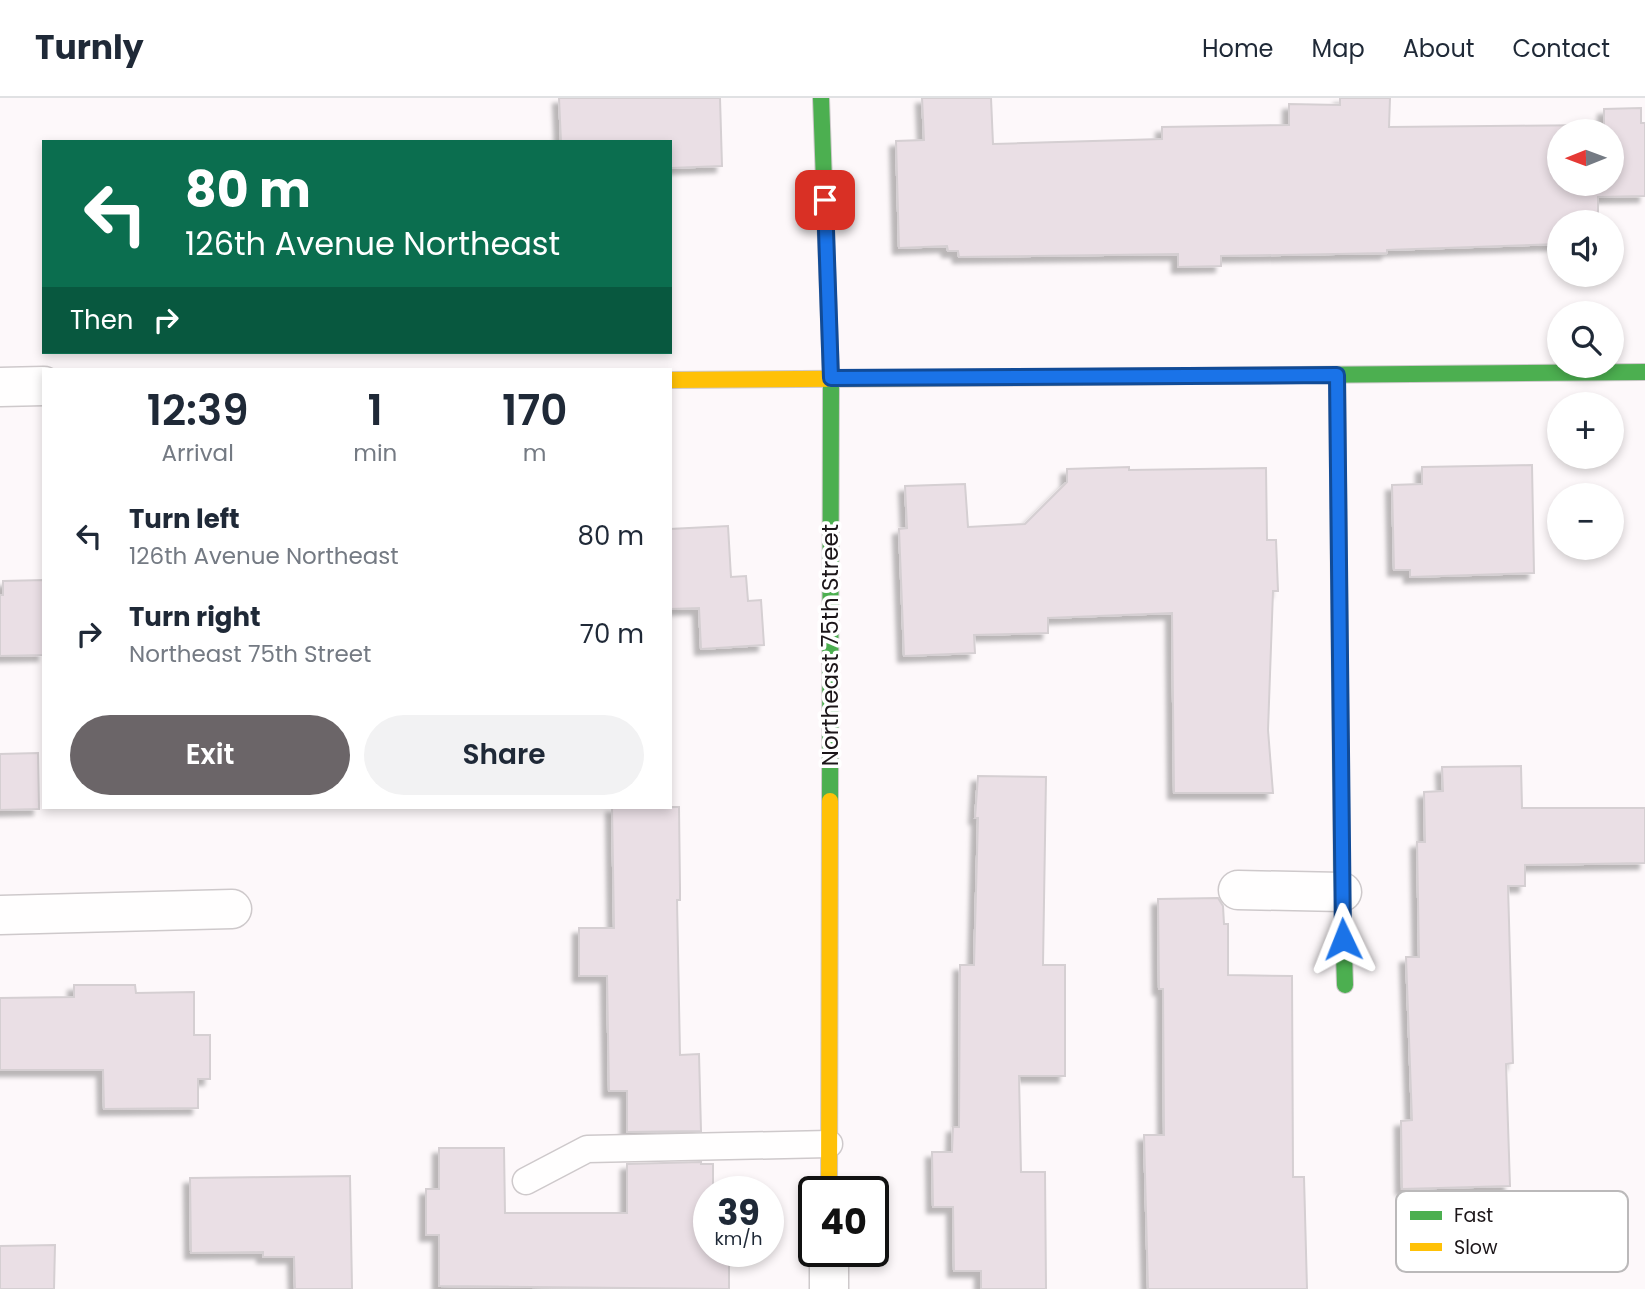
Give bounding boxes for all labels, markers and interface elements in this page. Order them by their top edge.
text: Turnly [35,24,144,71]
text: Home [1202,32,1274,65]
text: Map [1312,32,1365,65]
text: About [1403,32,1474,65]
text: Contact [1512,32,1610,65]
north arrow [1547,119,1624,196]
map controls [1547,119,1624,560]
text: 80 m [185,156,311,224]
icon: left [70,168,161,259]
pin [795,170,855,230]
icon: arrive [806,181,844,219]
button: sound [1547,210,1624,287]
text: 126th Avenue Northeast [185,221,560,266]
icon: right [147,301,185,339]
button: search [1547,301,1624,378]
text: Then [70,302,133,338]
text: 12:39 [147,381,249,440]
text: 1 [368,381,383,440]
text: 170 [502,381,567,440]
button: + [1547,392,1624,469]
text: Arrival [161,437,234,469]
text: min [353,437,397,469]
text: m [523,437,546,469]
button: − [1547,483,1624,560]
text: Turn left [129,501,240,537]
icon: left [70,517,108,555]
text: 80 m [578,518,644,554]
street label: Northeast 75th Street [814,524,846,766]
text: 126th Avenue Northeast [129,540,399,572]
text: Turn right [129,599,261,635]
icon: right [70,615,108,653]
text: 70 m [580,616,644,652]
text: Northeast 75th Street [129,638,371,670]
button: Exit [70,715,350,795]
button: Share [364,715,644,795]
position arrow [1306,902,1380,976]
speed limit sign: 40 [798,1176,889,1267]
text: 39 [717,1188,760,1237]
legend [1396,1191,1628,1272]
text: Fast [1454,1202,1493,1229]
text: km/h [715,1226,762,1251]
text: Slow [1454,1234,1498,1261]

